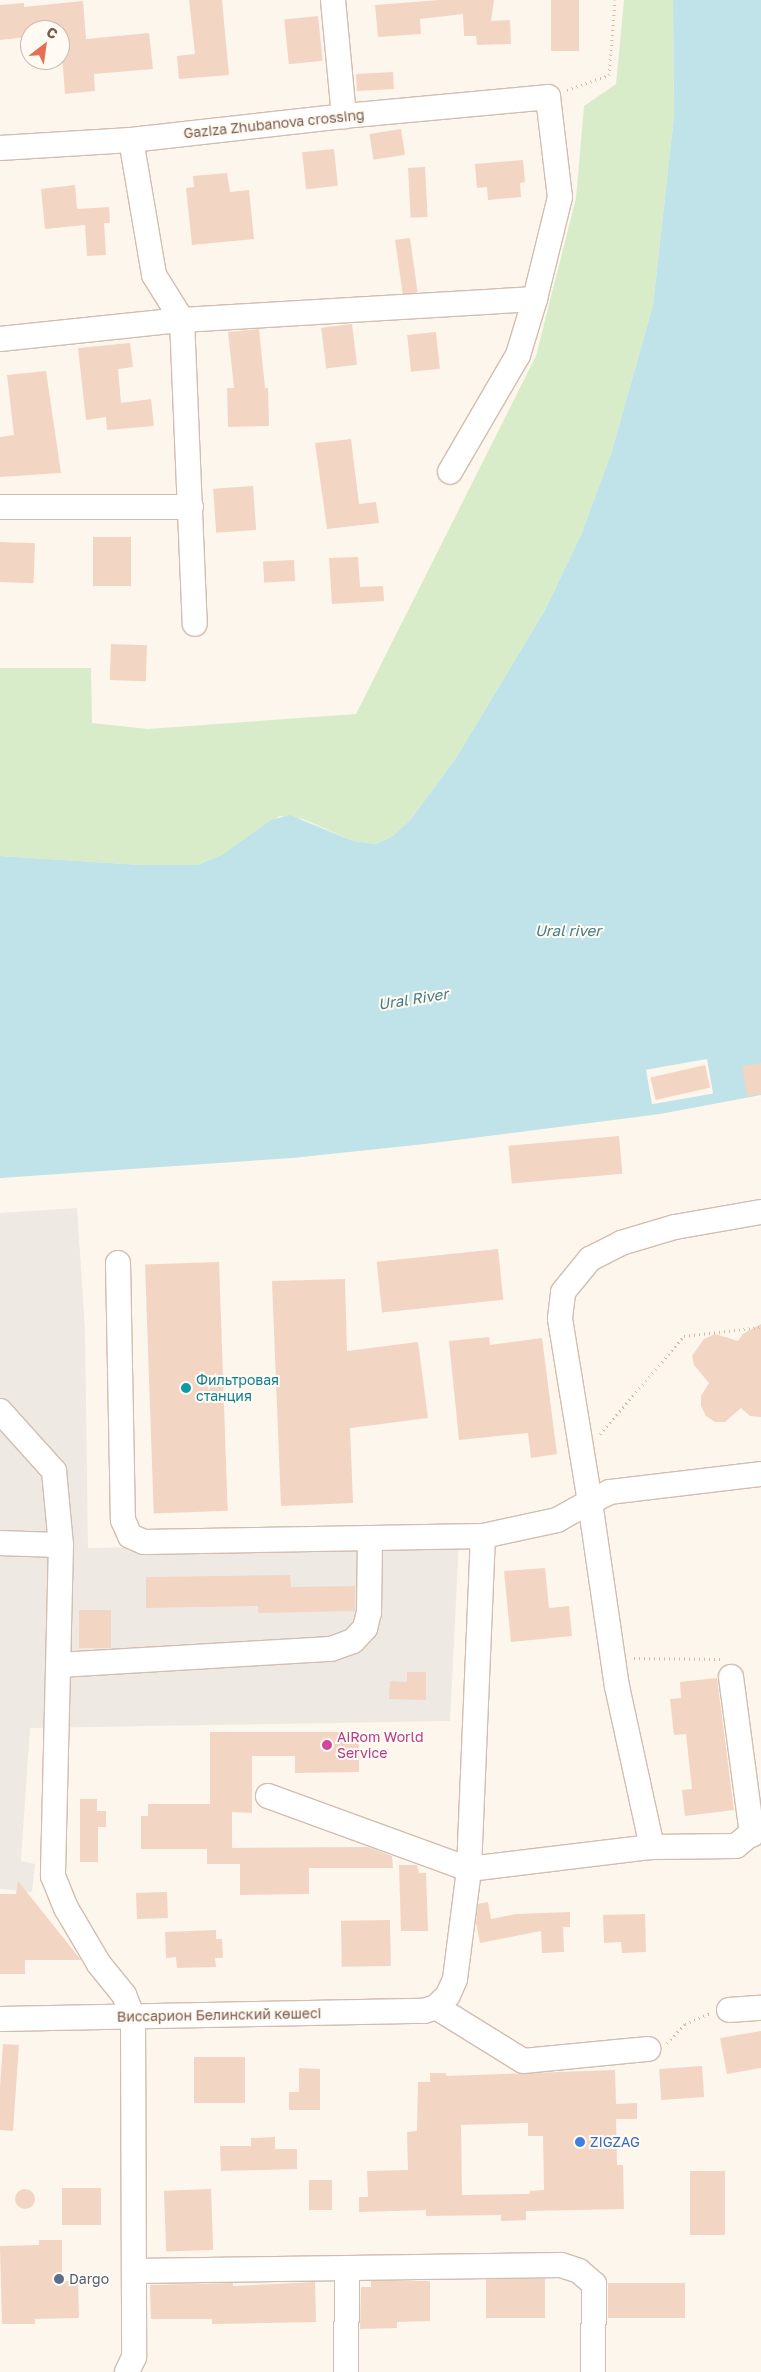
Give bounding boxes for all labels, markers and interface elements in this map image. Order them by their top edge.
north arrow [20,20,70,70]
text: С [44,23,61,42]
street label: Gaziza Zhubanova crossing [183,106,365,142]
water label: Ural river [535,922,601,940]
water label: Ural River [377,985,449,1013]
place label: Фильтровая станция [196,1372,279,1404]
marker: Фильтровая станция [180,1382,192,1394]
place label: AiRom World Service [337,1729,423,1761]
marker: AiRom World Service [321,1739,333,1751]
street label: Виссарион Белинский көшесі [117,2005,321,2025]
place label: ZIGZAG [590,2134,640,2150]
marker: ZIGZAG [574,2136,586,2148]
place label: Dargo [69,2271,109,2287]
marker: Dargo [53,2273,65,2285]

